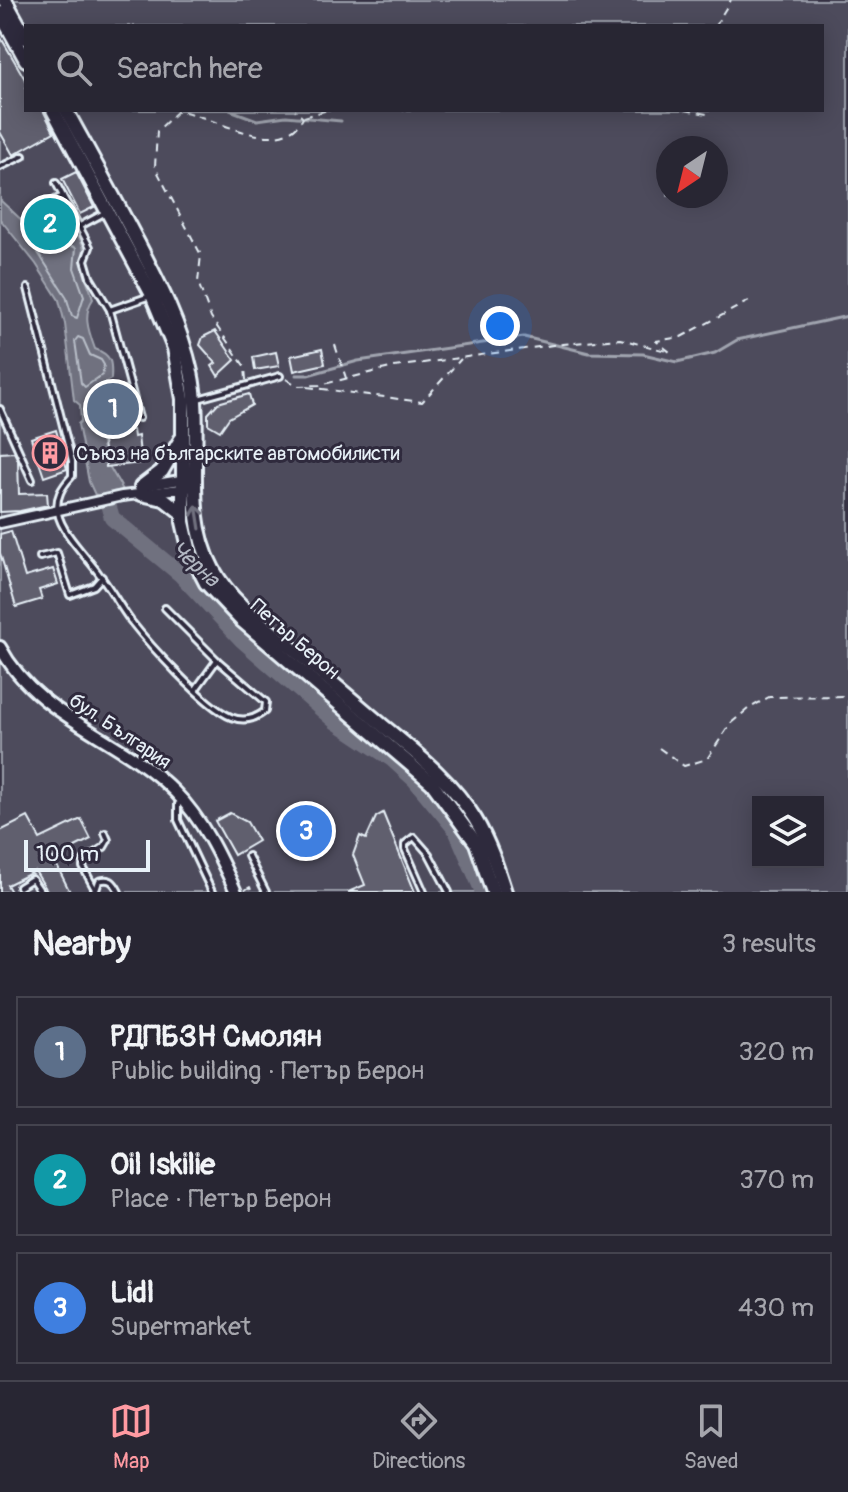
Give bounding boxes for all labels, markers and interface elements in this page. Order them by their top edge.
search box [24,24,824,112]
icon: search [52,46,96,90]
text: Search here [116,50,263,87]
north arrow [656,136,728,208]
pin: 2 [24,194,76,254]
your location [480,306,520,346]
pin: 1 [87,379,139,439]
building icon: Съюз на българските автомобилисти [31,434,69,472]
place label: Съюз на българските автомобилисти [76,441,400,466]
one-way arrow [190,505,205,530]
water label: Черна [165,535,226,594]
street label: Петър Берон [245,593,345,685]
street label: бул. България [64,688,176,774]
map controls [752,796,824,868]
button: layers [752,796,824,868]
pin: 3 [280,801,332,861]
scale bar [24,836,150,872]
text: 100 m [36,840,99,868]
text: Nearby [32,923,131,966]
text: 3 results [722,928,816,960]
text: РДПБЗН Смолян [110,1018,322,1055]
text: 1 [55,1036,65,1068]
text: 320 m [738,1036,814,1068]
text: Public building · Петър Берон [110,1055,424,1087]
text: Oil Iskilie [110,1146,215,1183]
text: 2 [53,1164,67,1196]
text: 370 m [739,1164,814,1196]
text: Place · Петър Берон [110,1183,331,1215]
text: Lidl [110,1274,154,1311]
text: 3 [53,1292,67,1324]
text: 430 m [738,1292,814,1324]
text: Supermarket [110,1311,251,1343]
tab: Map [109,1399,153,1475]
tab: Directions [372,1399,465,1475]
tab: Saved [684,1399,739,1475]

